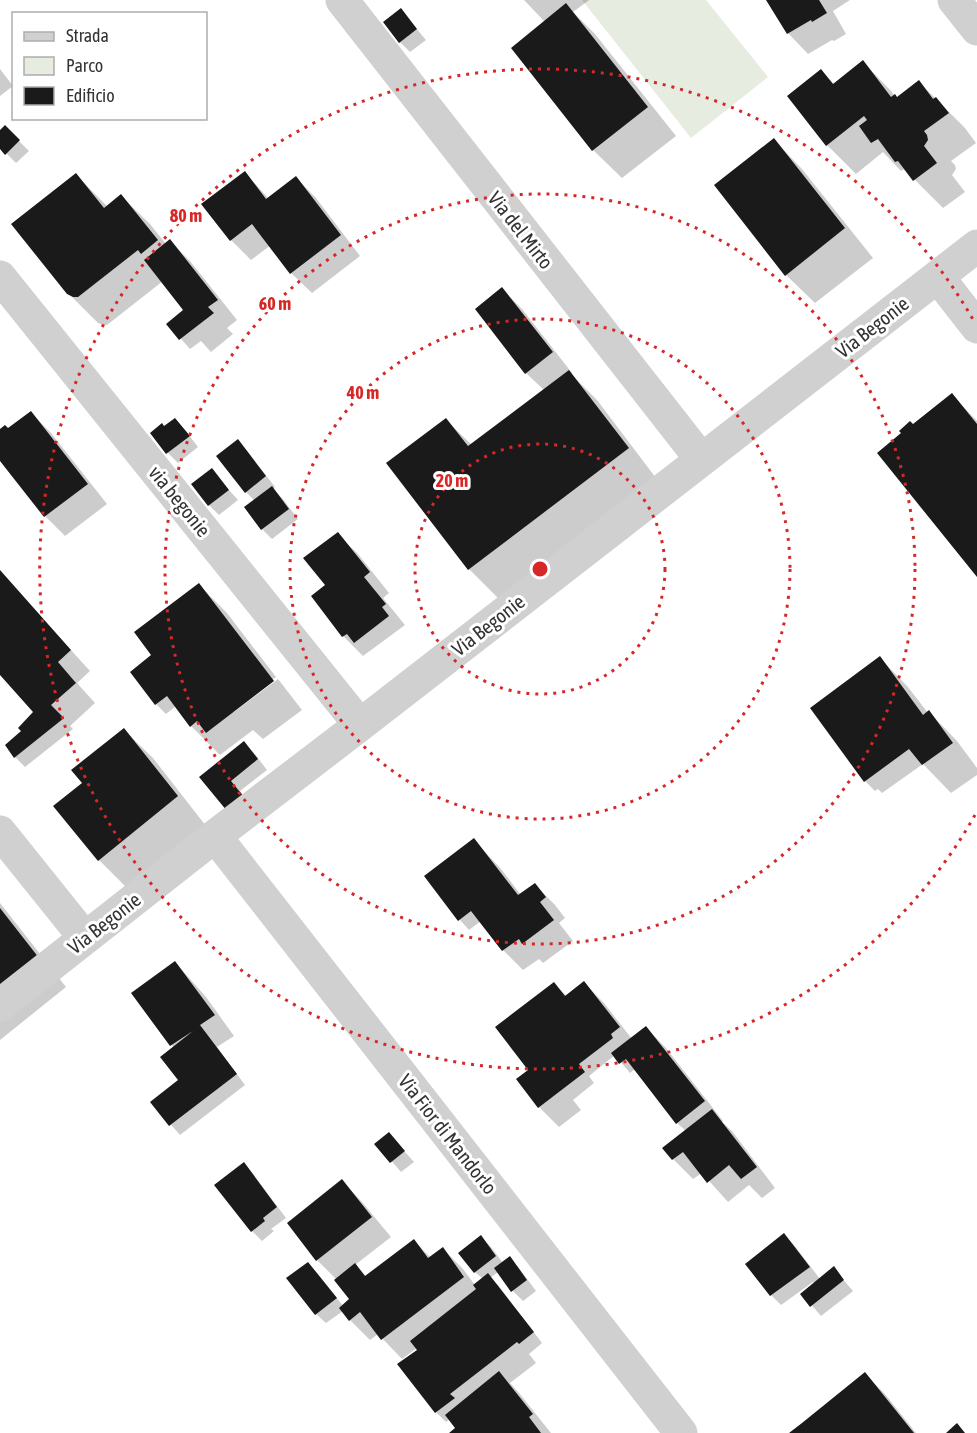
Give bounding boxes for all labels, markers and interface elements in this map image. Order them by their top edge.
legend [12,12,207,120]
text: Strada [66,25,109,46]
text: Parco [66,55,103,76]
text: Edificio [66,85,115,106]
street label: Via del Mirto [484,187,558,273]
text: 80 m [170,205,202,226]
street label: Via Begonie [831,291,913,363]
text: 60 m [259,293,291,314]
text: 40 m [346,382,379,403]
street label: via begonie [144,461,216,541]
text: 20 m [436,470,468,491]
centre of rings [530,559,550,579]
street label: Via Begonie [447,589,529,661]
street label: Via Begonie [63,887,145,959]
street label: Via Fior di Mandorlo [394,1070,502,1198]

